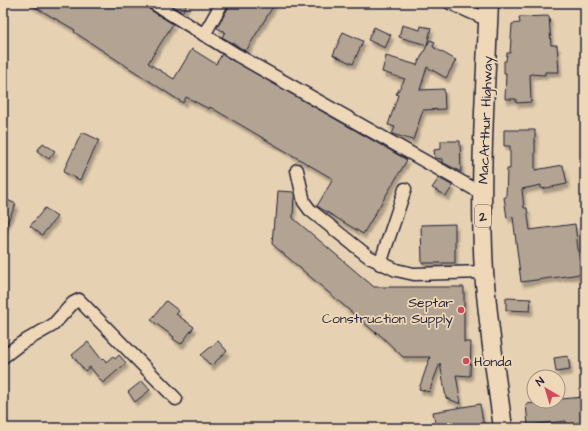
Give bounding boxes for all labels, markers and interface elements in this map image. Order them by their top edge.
street label: MacArthur Highway [474,55,498,184]
road number: 2 [475,205,491,227]
place label: Septar Construction Supply [322,293,453,329]
marker: Septar Construction Supply [456,305,466,315]
place label: Honda [474,352,512,372]
marker: Honda [461,356,471,366]
north arrow [526,369,566,409]
text: N [533,373,548,390]

